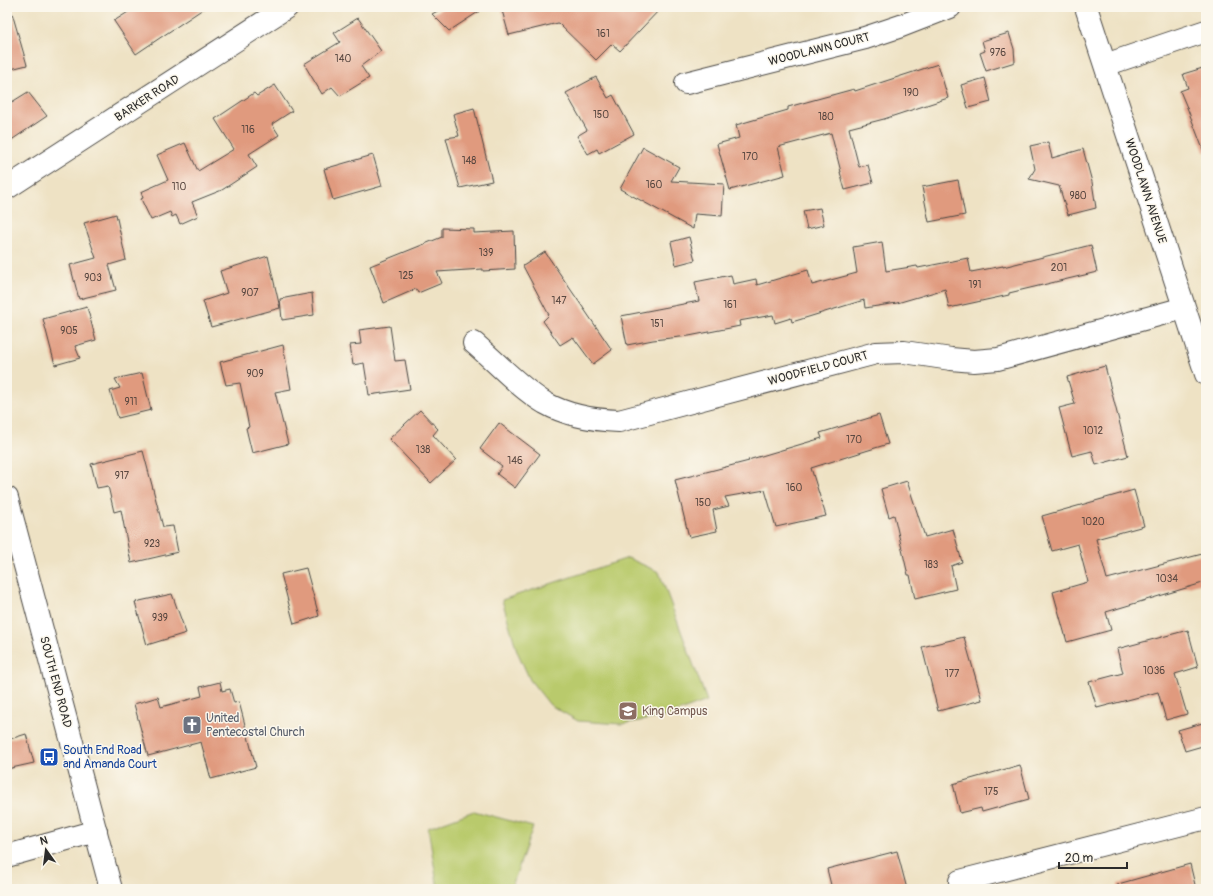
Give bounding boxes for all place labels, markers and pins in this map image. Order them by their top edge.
school or university icon: King Campus [617,700,639,722]
place label: King Campus [642,704,708,719]
place label: United Pentecostal Church [206,711,305,740]
church icon: United Pentecostal Church [181,714,203,736]
place label: South End Road and Amanda Court [63,743,157,772]
bus stop icon: South End Road and Amanda Court [38,746,60,768]

